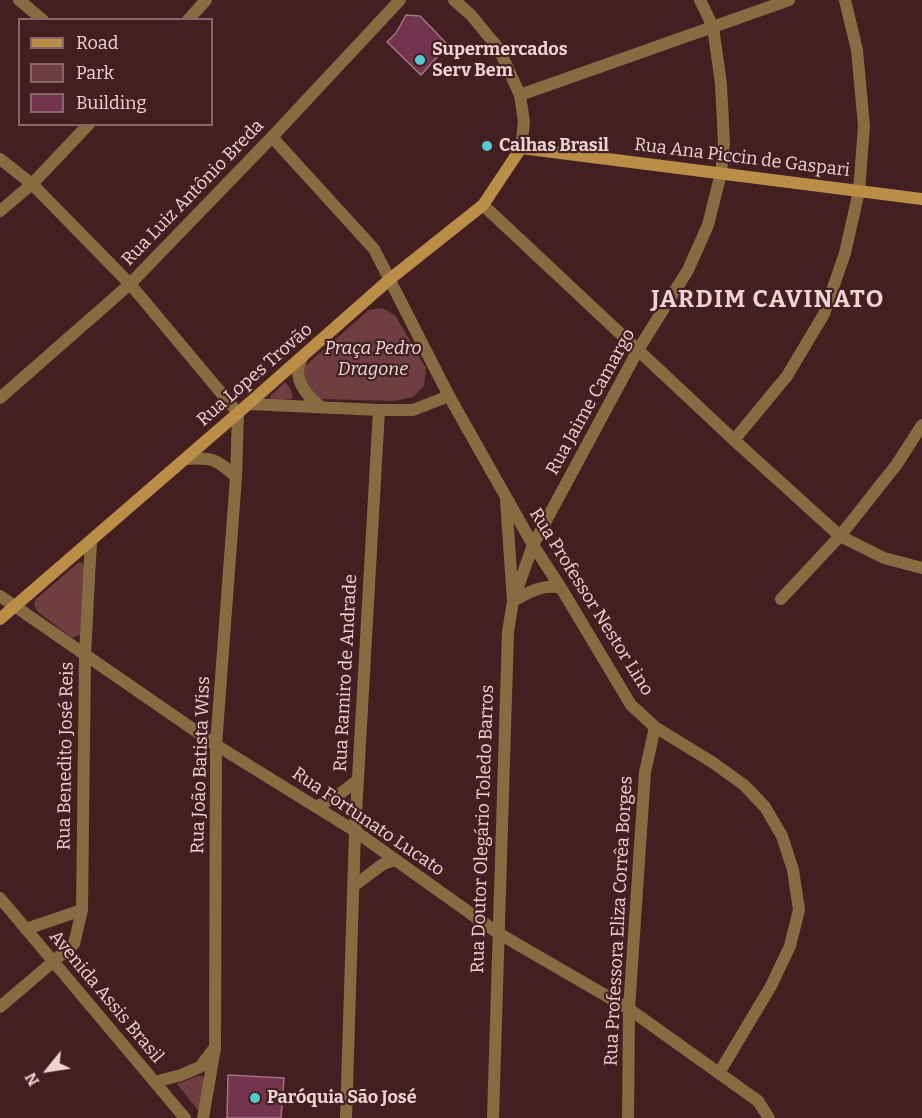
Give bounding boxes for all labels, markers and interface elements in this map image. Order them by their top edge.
legend [18,18,213,126]
text: Road [76,32,118,54]
place label: Supermercados Serv Bem [432,39,568,82]
marker: Supermercados Serv Bem [413,53,427,67]
text: Park [76,62,114,84]
text: Building [76,92,147,114]
street label: Rua Luiz Antônio Breda [118,116,268,270]
street label: Rua Ana Piccin de Gaspari [633,134,851,182]
place label: Calhas Brasil [499,135,609,157]
marker: Calhas Brasil [480,139,494,153]
district label: JARDIM CAVINATO [651,286,885,314]
street label: Rua Lopes Trovão [193,319,317,431]
street label: Rua Jaime Camargo [542,325,640,479]
park label: Praça Pedro Dragone [325,338,421,380]
street label: Rua Professor Nestor Lino [524,504,658,700]
street label: Rua Ramiro de Andrade [330,574,362,772]
street label: Rua Benedito José Reis [54,662,78,850]
street label: Rua João Batista Wiss [187,676,215,854]
street label: Rua Doutor Olegário Toledo Barros [467,684,499,974]
street label: Rua Fortunato Lucato [288,763,448,881]
street label: Rua Professora Eliza Corrêa Borges [601,775,637,1067]
street label: Avenida Assis Brasil [44,926,168,1068]
north arrow [18,1040,78,1100]
text: N [21,1069,43,1089]
place label: Paróquia São José [267,1087,417,1109]
marker: Paróquia São José [248,1091,262,1105]

